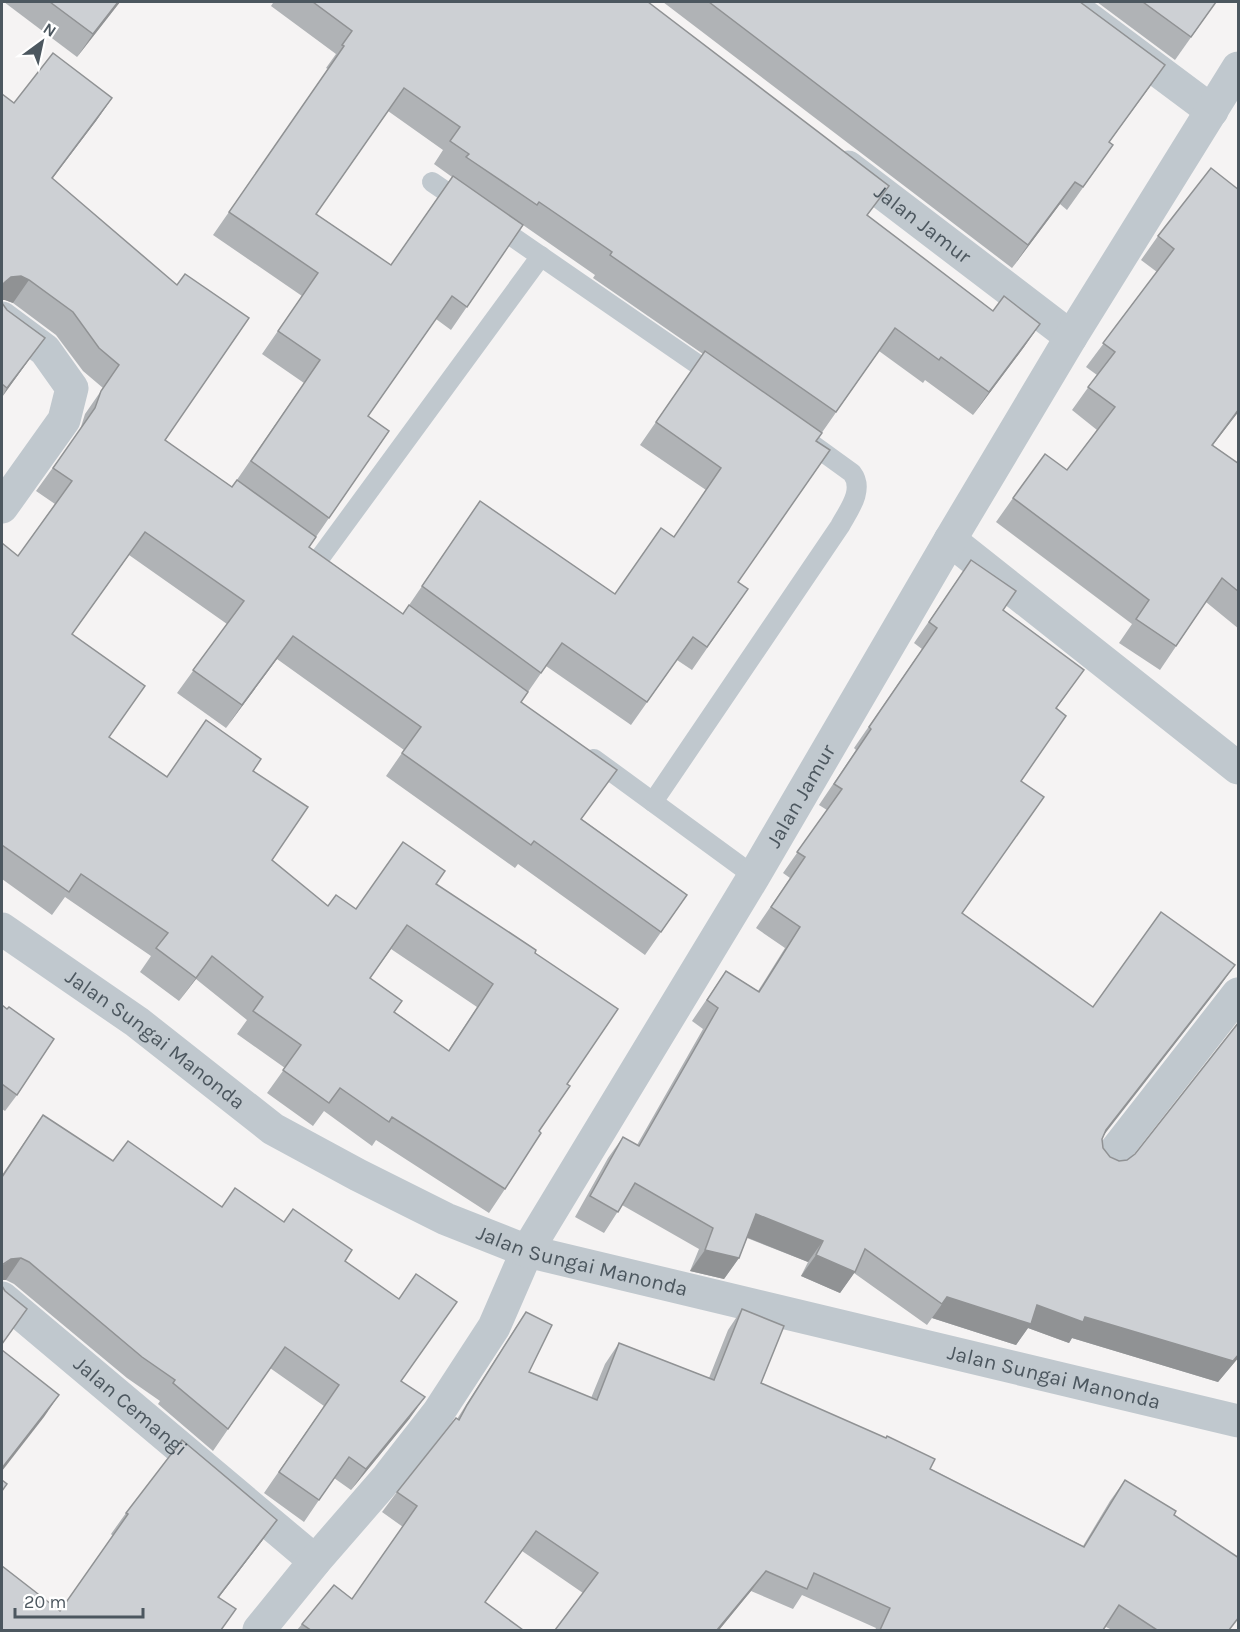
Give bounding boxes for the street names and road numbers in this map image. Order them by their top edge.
street label: Jalan Jamur [870,180,976,269]
street label: Jalan Jamur [761,740,840,852]
street label: Jalan Sungai Manonda [61,964,250,1114]
street label: Jalan Sungai Manonda [473,1220,690,1301]
street label: Jalan Sungai Manonda [945,1340,1163,1414]
street label: Jalan Cemangi [69,1352,192,1461]

